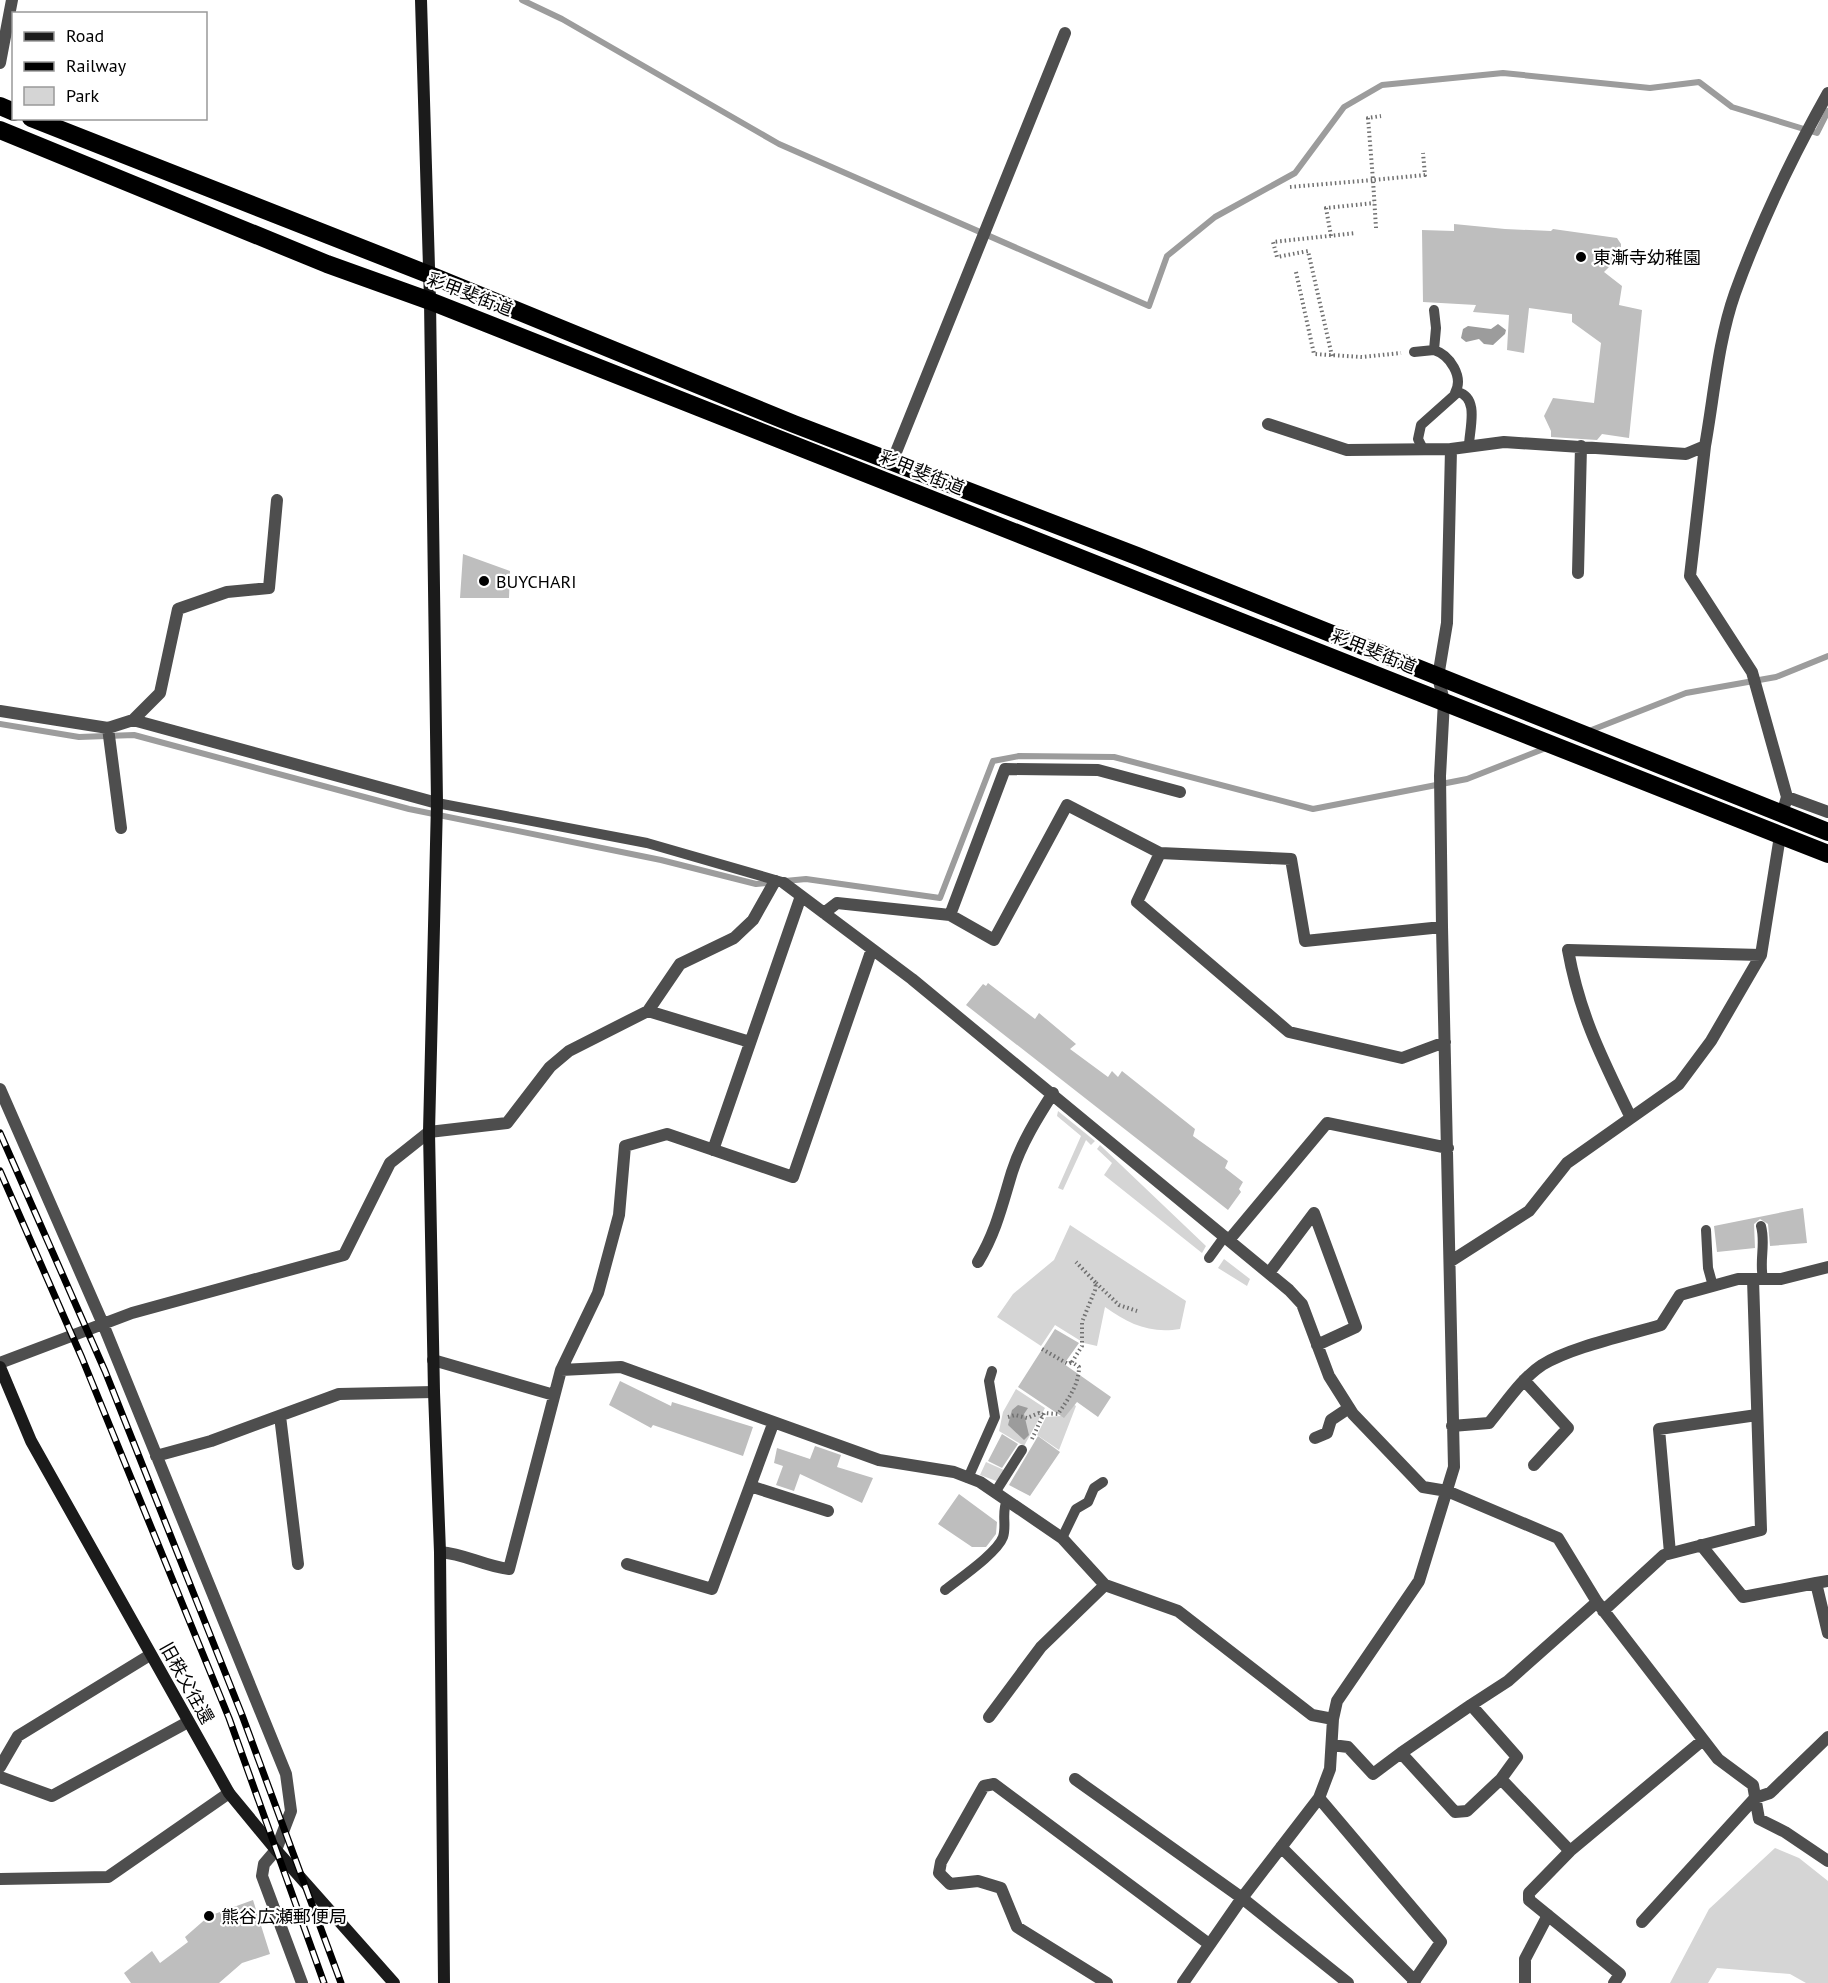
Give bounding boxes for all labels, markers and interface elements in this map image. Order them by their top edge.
legend [12,12,207,120]
text: Road [66,24,104,47]
text: Railway [66,54,127,77]
text: Park [66,84,99,107]
place label: 東漸寺幼稚園 [1593,246,1701,269]
marker: 東漸寺幼稚園 [1574,250,1588,264]
street label: 彩甲斐街道 [424,267,516,321]
street label: 彩甲斐街道 [876,444,968,500]
place label: BUYCHARI [496,570,576,593]
marker: BUYCHARI [477,574,491,588]
street label: 彩甲斐街道 [1328,623,1420,679]
street label: 旧秩父往還 [155,1638,219,1728]
place label: 熊谷広瀬郵便局 [221,1905,347,1928]
marker: 熊谷広瀬郵便局 [202,1909,216,1923]

